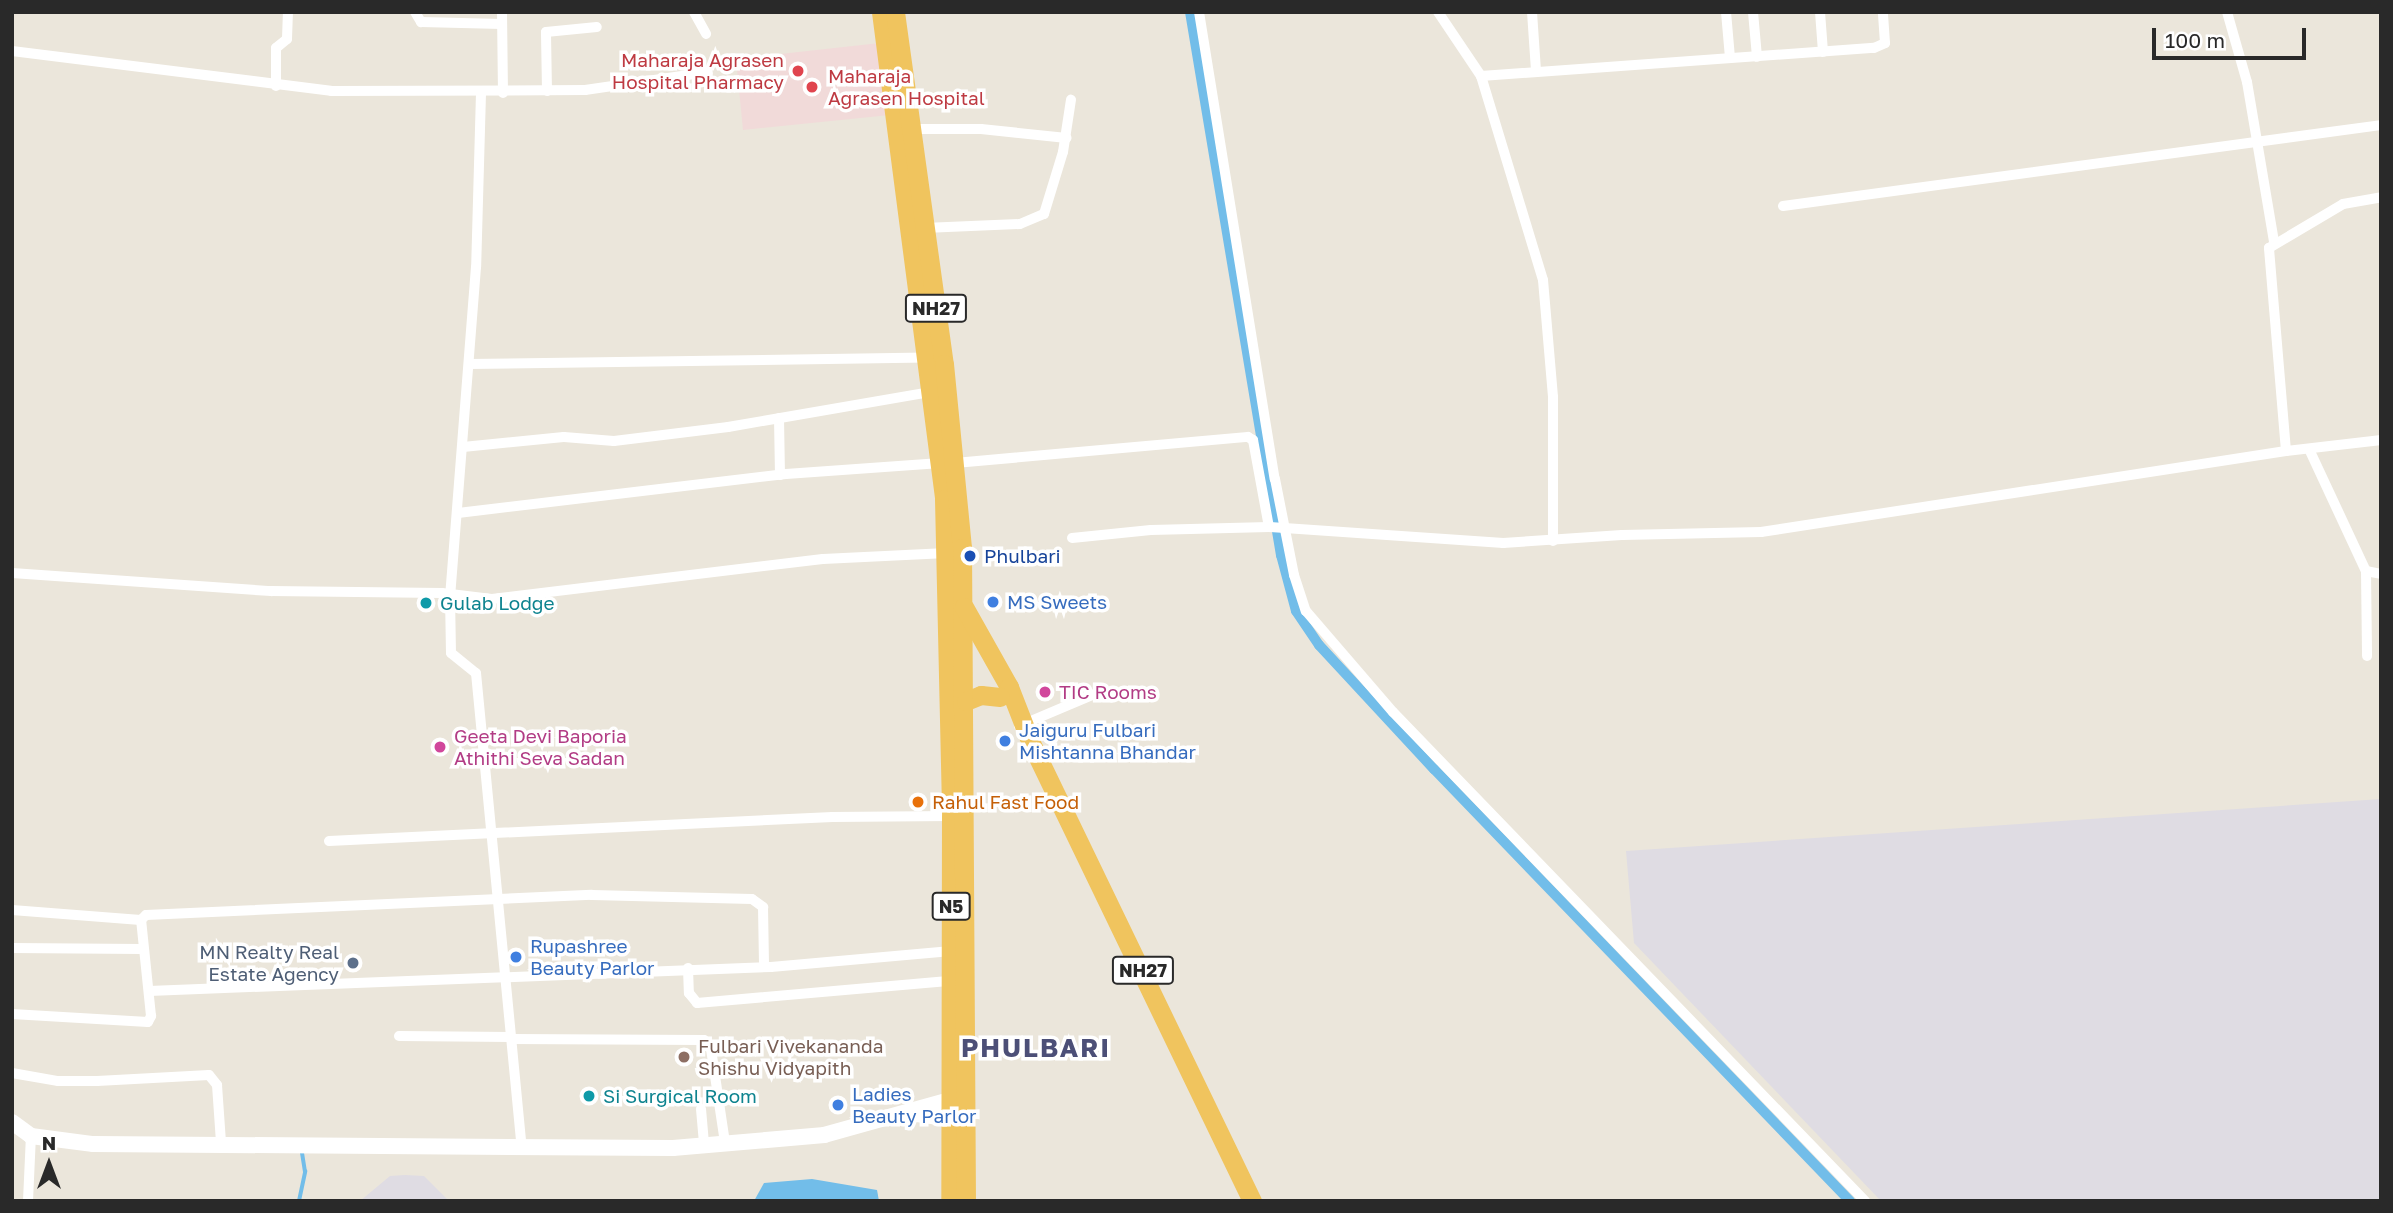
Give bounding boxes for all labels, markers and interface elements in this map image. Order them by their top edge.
scale bar [2155,14,2309,58]
text: 100 m [2165,27,2225,53]
place label: Maharaja Agrasen Hospital Pharmacy [612,49,784,93]
marker: Maharaja Agrasen Hospital Pharmacy [790,63,806,79]
place label: Maharaja Agrasen Hospital [828,65,985,109]
marker: Maharaja Agrasen Hospital [802,77,822,97]
road number: NH27 [904,294,968,322]
place label: Phulbari [984,545,1061,567]
marker: Phulbari [962,548,978,564]
place label: MS Sweets [1007,591,1107,613]
place label: Gulab Lodge [440,592,555,614]
marker: MS Sweets [985,594,1001,610]
marker: Gulab Lodge [418,595,434,611]
place label: TIC Rooms [1059,681,1157,703]
marker: TIC Rooms [1037,684,1053,700]
place label: Jaiguru Fulbari Mishtanna Bhandar [1019,719,1196,763]
place label: Geeta Devi Baporia Athithi Seva Sadan [454,725,627,769]
marker: Jaiguru Fulbari Mishtanna Bhandar [997,733,1013,749]
marker: Geeta Devi Baporia Athithi Seva Sadan [432,739,448,755]
place label: Rahul Fast Food [932,791,1079,813]
marker: Rahul Fast Food [910,794,926,810]
road number: N5 [930,891,972,920]
place label: Rupashree Beauty Parlor [530,935,654,979]
place label: MN Realty Real Estate Agency [199,941,339,985]
marker: Rupashree Beauty Parlor [508,949,524,965]
marker: MN Realty Real Estate Agency [345,955,361,971]
road number: NH27 [1112,956,1174,985]
district label: PHULBARI [962,1032,1110,1064]
place label: Fulbari Vivekananda Shishu Vidyapith [698,1035,883,1079]
marker: Fulbari Vivekananda Shishu Vidyapith [676,1049,692,1065]
place label: Ladies Beauty Parlor [852,1083,976,1127]
place label: Si Surgical Room [603,1085,757,1107]
marker: Si Surgical Room [581,1088,597,1104]
marker: Ladies Beauty Parlor [830,1097,846,1113]
north arrow [14,1129,84,1199]
text: N [42,1131,56,1154]

